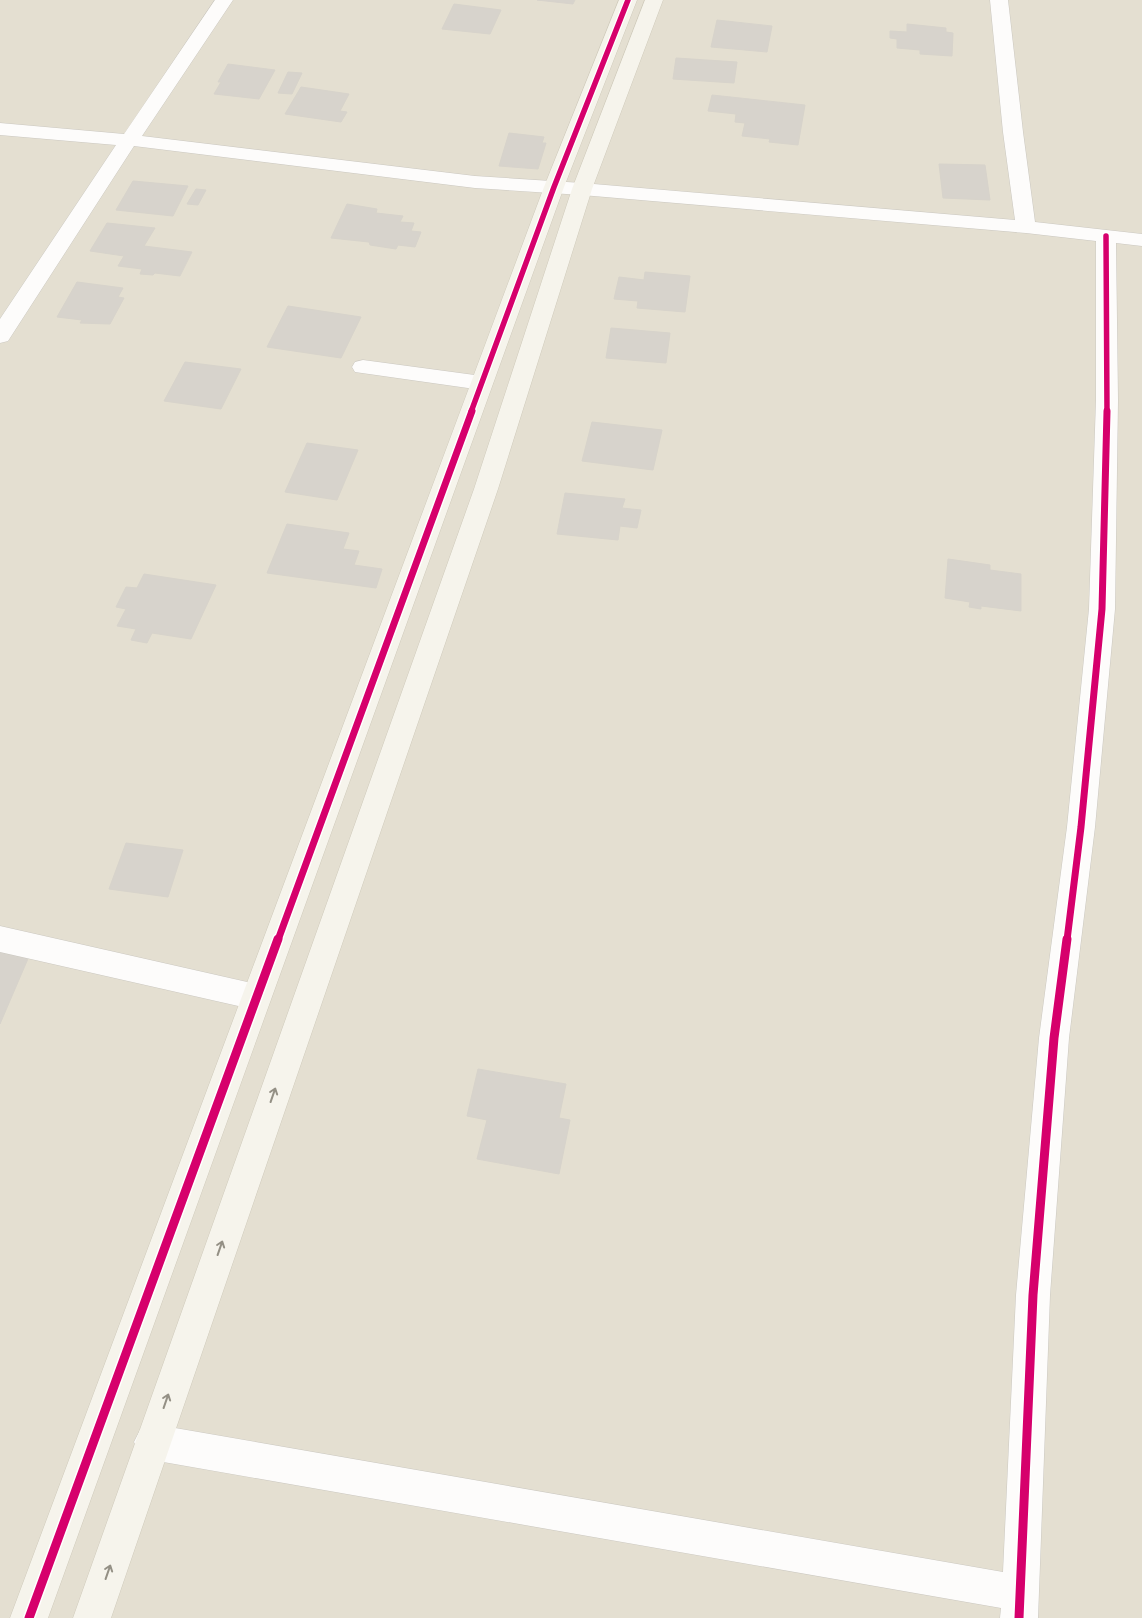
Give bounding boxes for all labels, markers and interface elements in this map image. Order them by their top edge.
one-way arrow [269,1088,278,1103]
one-way arrow [215,1240,225,1256]
one-way arrow [162,1394,171,1410]
one-way arrow [103,1564,113,1580]

